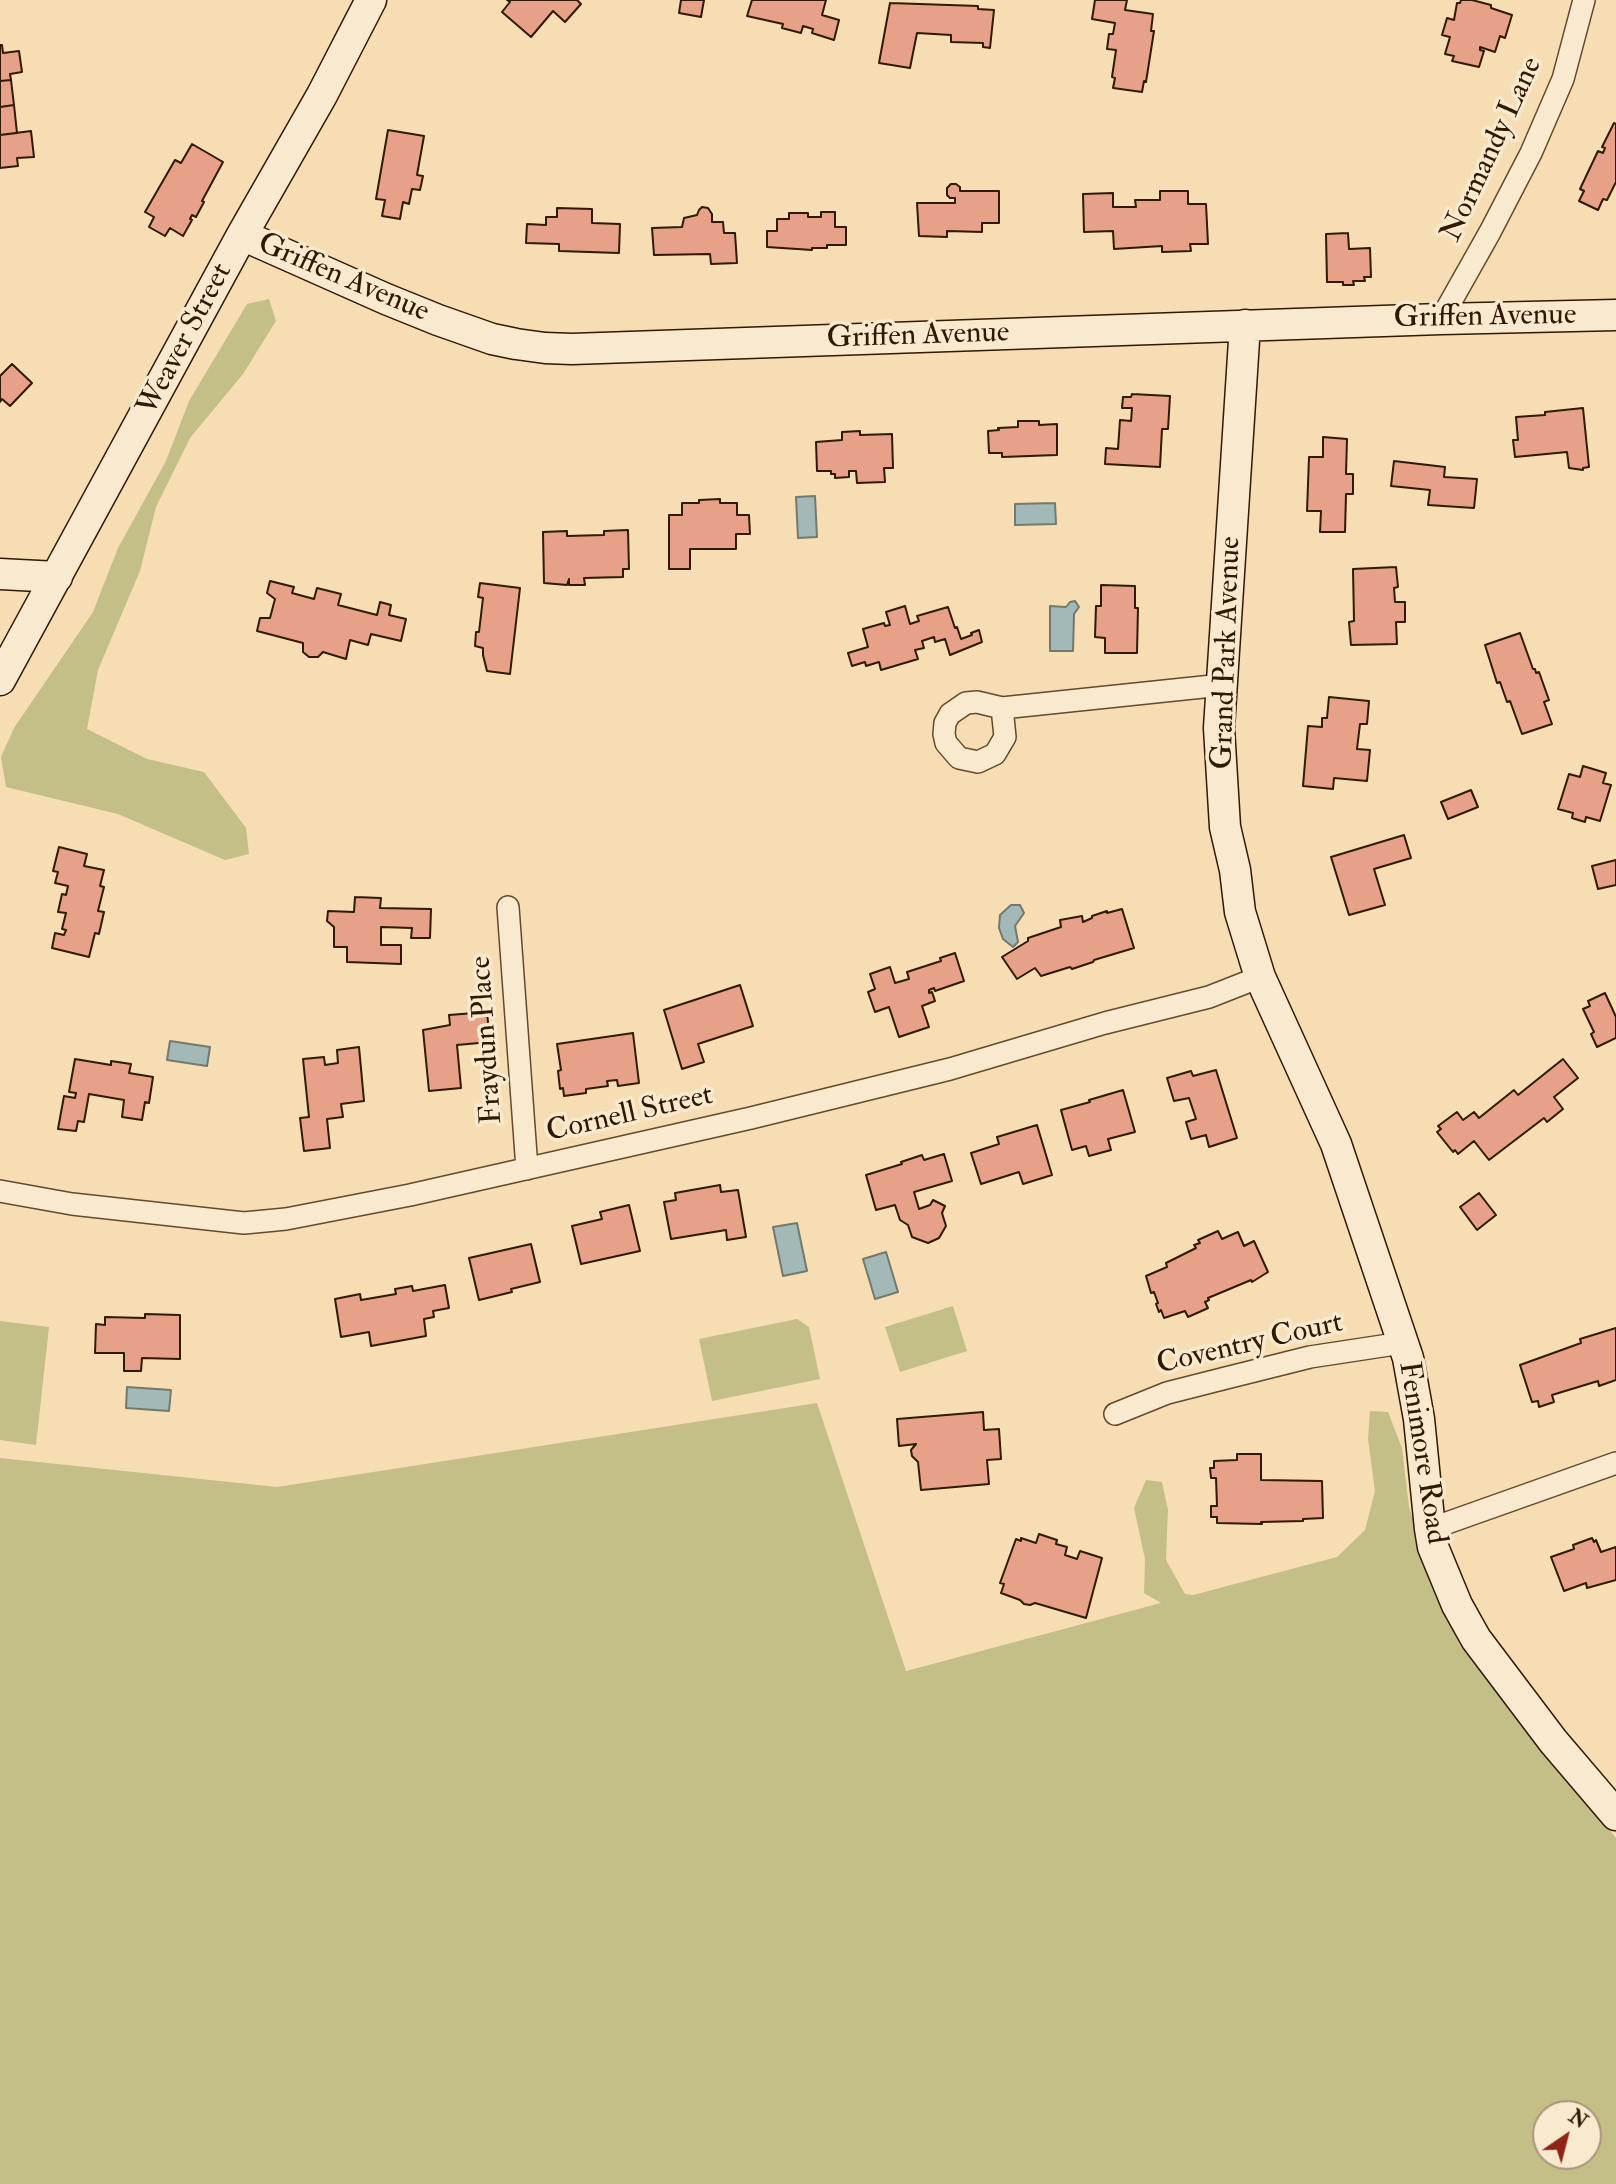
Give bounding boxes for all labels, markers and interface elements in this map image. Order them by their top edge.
street label: Normandy Lane [1435,52,1551,248]
street label: Griffen Avenue [252,227,434,331]
street label: Weaver Street [131,258,241,422]
street label: Griffen Avenue [1393,298,1577,338]
street label: Griffen Avenue [826,316,1010,358]
street label: Grand Park Avenue [1206,536,1250,770]
street label: Fraydun Place [464,955,512,1125]
street label: Cornell Street [543,1078,717,1152]
street label: Coventry Court [1153,1306,1347,1384]
street label: Fenimore Road [1389,1359,1453,1547]
north arrow [1532,2100,1602,2170]
text: N [1564,2105,1592,2134]

